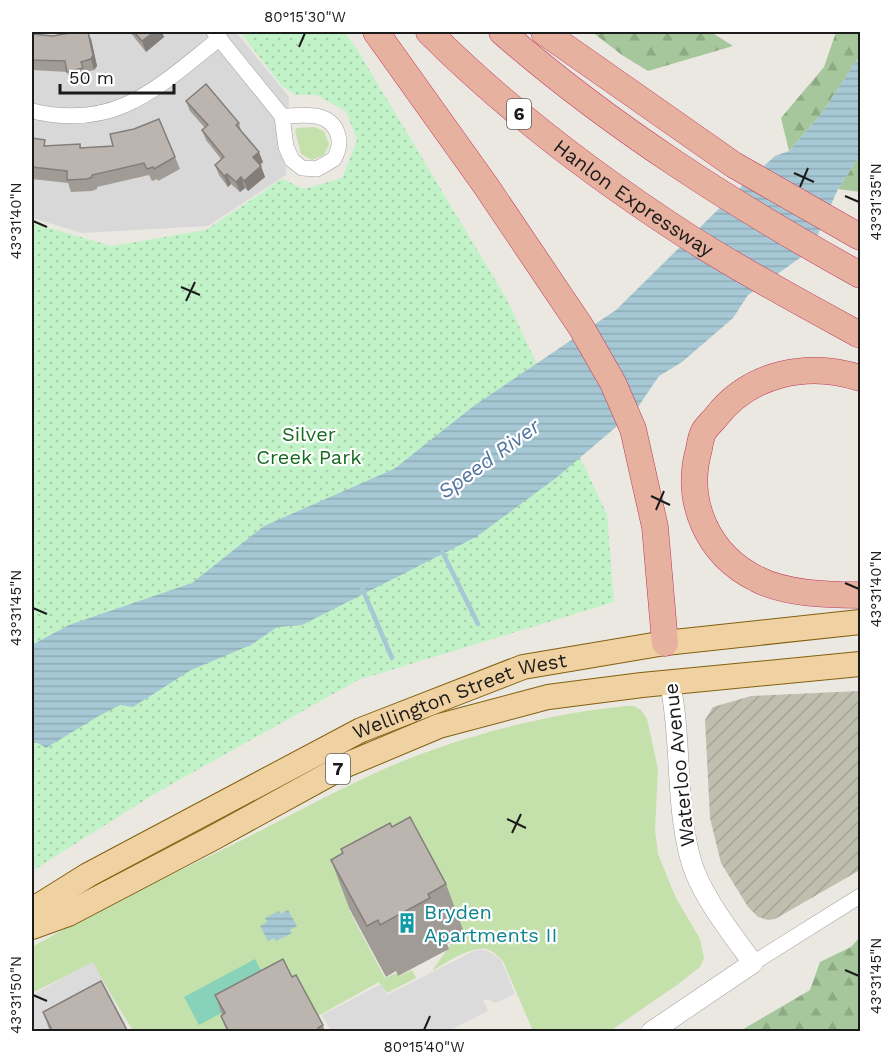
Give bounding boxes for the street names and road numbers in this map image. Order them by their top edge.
road number: 6 [507,99,531,129]
street label: Hanlon Expressway [549,134,718,262]
street label: Wellington Street West [349,648,569,744]
street label: Waterloo Avenue [658,682,700,848]
road number: 7 [326,754,350,784]

